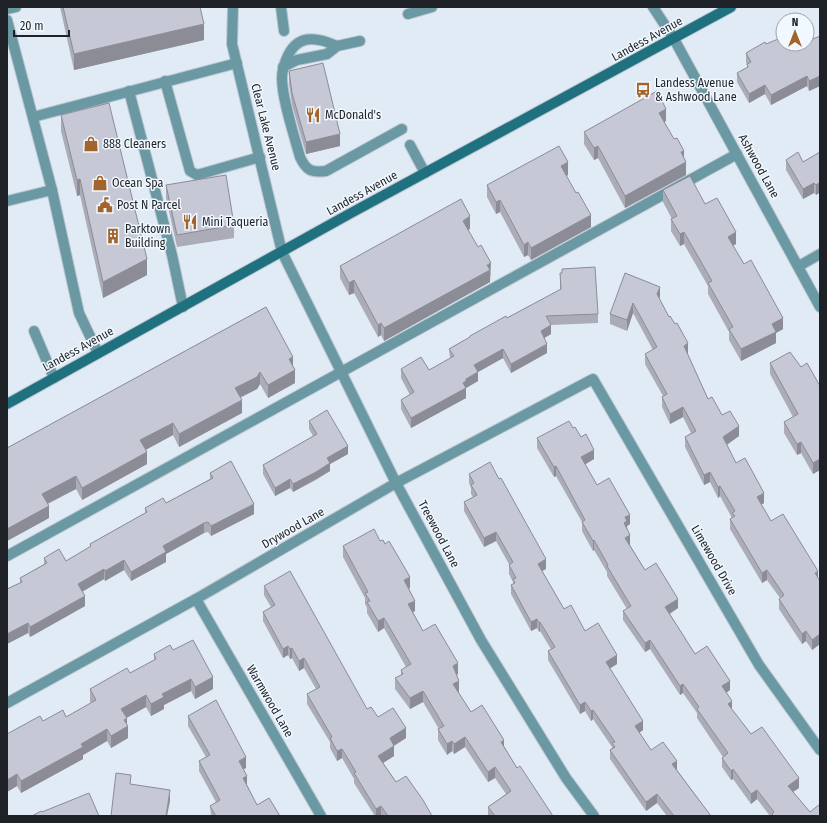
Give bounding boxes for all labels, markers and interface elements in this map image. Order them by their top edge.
scale bar [14,12,69,38]
north arrow [775,12,815,52]
street label: Landess Avenue [609,14,685,64]
text: N [792,16,798,29]
text: 20 m [20,19,44,33]
place label: Landess Avenue & Ashwood Lane [655,76,737,104]
bus stop icon: Landess Avenue & Ashwood Lane [634,81,652,99]
street label: Clear Lake Avenue [248,82,284,172]
restaurant icon: McDonald's [304,106,322,124]
place label: McDonald's [325,108,381,122]
street label: Ashwood Lane [736,132,782,200]
shop icon: 888 Cleaners [82,135,100,153]
place label: 888 Cleaners [103,137,166,151]
street label: Landess Avenue [324,168,400,218]
shop icon: Ocean Spa [91,174,109,192]
place label: Ocean Spa [112,176,164,190]
public building icon: Post N Parcel [96,196,114,214]
place label: Post N Parcel [117,198,181,212]
restaurant icon: Mini Taqueria [181,213,199,231]
place label: Mini Taqueria [202,215,268,229]
place label: Parktown Building [125,222,171,250]
building icon: Parktown Building [104,227,122,245]
street label: Landess Avenue [40,324,116,374]
street label: Treewood Lane [415,498,463,570]
street label: Drywood Lane [259,505,327,551]
street label: Limewood Drive [688,522,740,598]
street label: Warmwood Lane [244,662,296,740]

